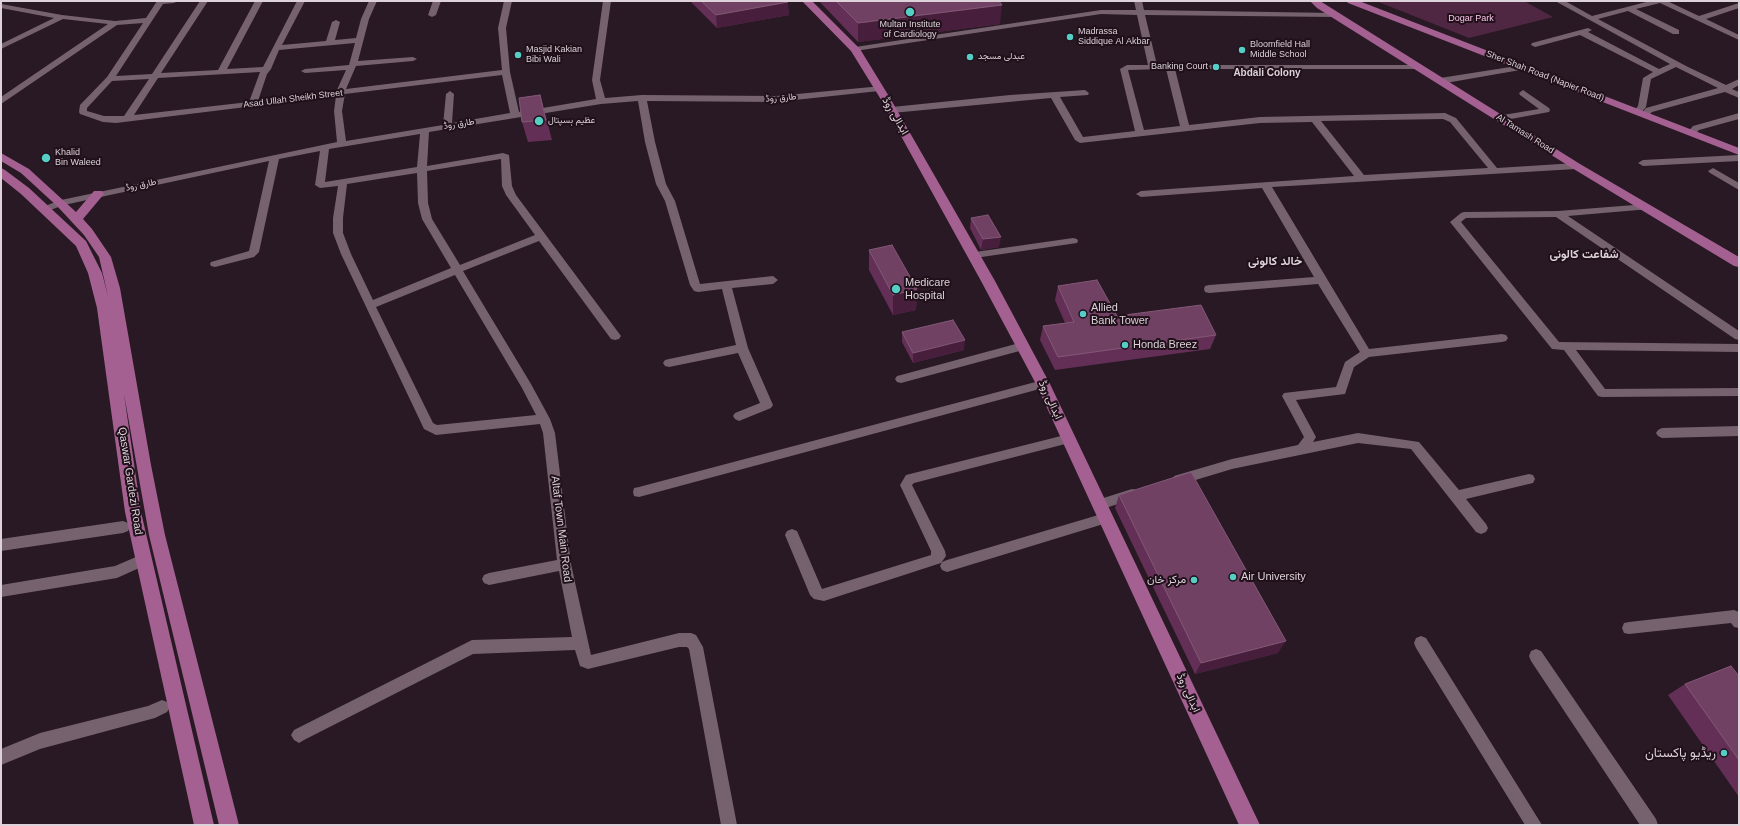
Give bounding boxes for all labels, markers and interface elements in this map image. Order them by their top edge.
marker: Multan Institute of Cardiology [904,6,916,18]
park label: Dogar Park [1448,14,1494,24]
place label: Multan Institute of Cardiology [879,20,941,41]
place label: Madrassa Siddique Al Akbar [1078,27,1150,48]
marker: Madrassa Siddique Al Akbar [1065,32,1075,42]
place label: Bloomfield Hall Middle School [1250,40,1310,61]
place label: Masjid Kakian Bibi Wali [526,45,582,66]
marker: Bloomfield Hall Middle School [1237,45,1247,55]
street label: Sher Shah Road (Napier Road) [1484,48,1606,104]
marker: Masjid Kakian Bibi Wali [513,50,523,60]
marker: عبدلی مسجد [965,52,975,62]
place label: عبدلی مسجد [978,52,1025,62]
place label: Banking Court [1151,62,1208,72]
marker: Banking Court [1211,62,1221,72]
district label: Abdali Colony [1233,67,1301,79]
street label: Asad Ullah Sheikh Street [243,88,343,110]
street label: طارق روڈ [765,91,797,105]
street label: ابدالی روڈ [879,95,911,137]
street label: Al Tamash Road [1494,112,1556,156]
marker: عظیم ہسپتال [533,115,545,127]
street label: طارق روڈ [443,116,475,132]
place label: عظیم ہسپتال [548,116,595,126]
place label: Khalid Bin Waleed [55,148,101,169]
marker: Khalid Bin Waleed [40,152,52,164]
street label: طارق روڈ [125,176,157,194]
district label: شفاعت کالونی [1549,248,1619,262]
district label: خالد کالونی [1248,255,1302,269]
place label: Medicare Hospital [905,276,950,302]
marker: Medicare Hospital [890,283,902,295]
place label: Allied Bank Tower [1091,301,1148,327]
marker: Allied Bank Tower [1078,309,1088,319]
place label: Honda Breez [1133,338,1197,352]
marker: Honda Breez [1120,340,1130,350]
street label: ابدالی روڈ [1035,378,1065,422]
street label: Qaswar Gardezi Road [115,426,145,536]
street label: Altaf Town Main Road [548,475,574,583]
place label: Air University [1241,570,1306,584]
marker: Air University [1228,572,1238,582]
place label: مرکز خان [1147,573,1186,587]
marker: مرکز خان [1189,575,1199,585]
street label: ابدالی روڈ [1173,671,1203,715]
place label: ریڈیو پاکستان [1645,745,1716,761]
marker: ریڈیو پاکستان [1719,748,1729,758]

